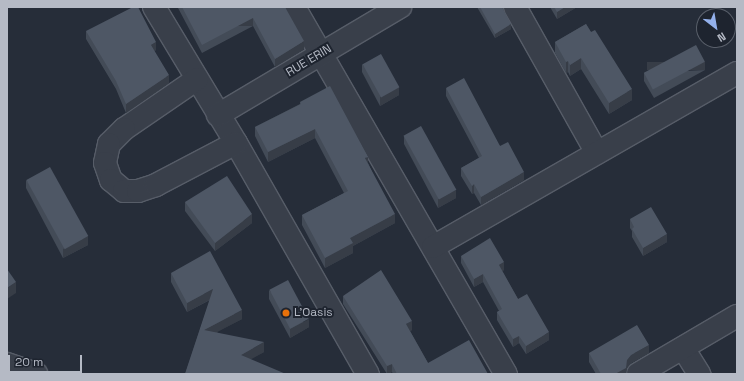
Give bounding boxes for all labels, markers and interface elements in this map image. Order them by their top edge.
north arrow [696,8,736,48]
text: N [715,30,728,45]
street label: RUE ERIN [284,42,334,80]
place label: L'Oasis [294,306,333,320]
marker: L'Oasis [281,308,291,318]
scale bar [10,347,84,373]
text: 20 m [15,354,43,370]

